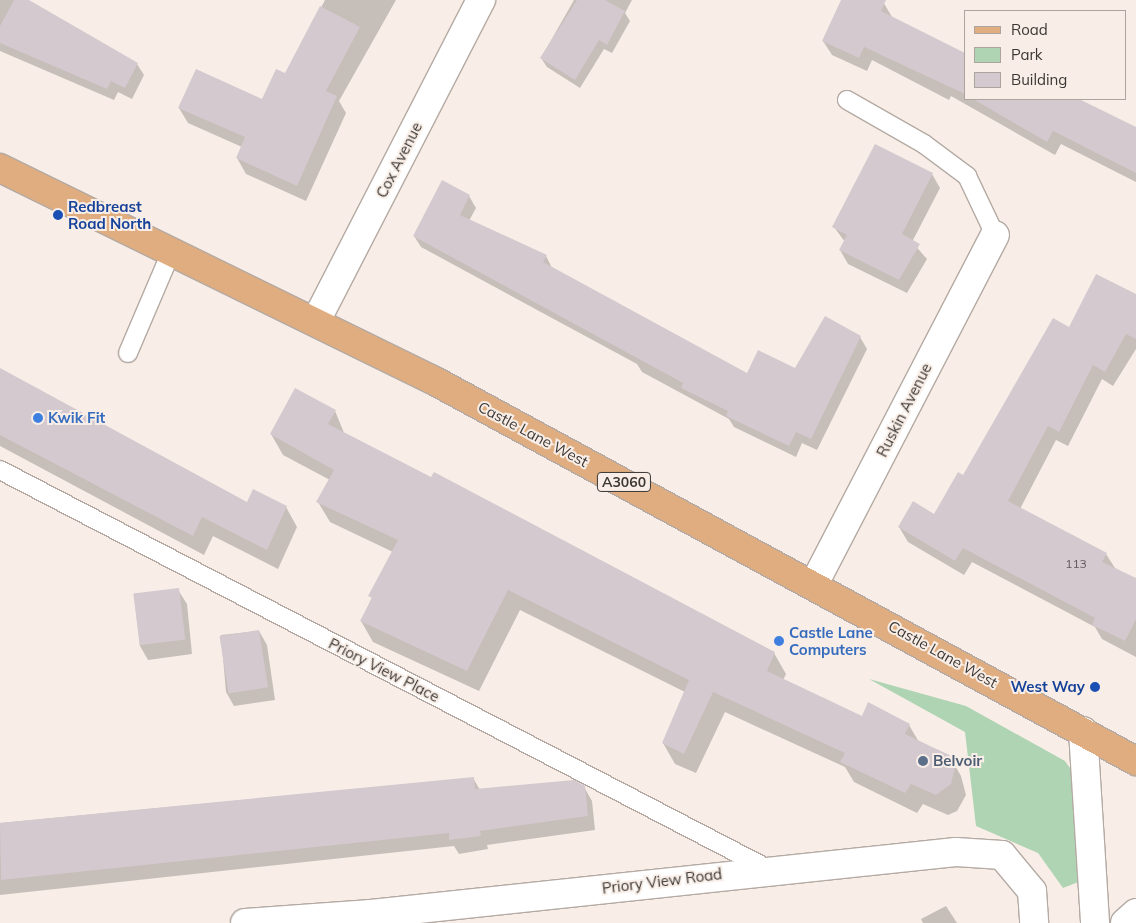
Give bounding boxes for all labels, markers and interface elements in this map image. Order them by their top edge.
legend [964,10,1126,100]
text: Road [1011,20,1048,39]
text: Park [1011,45,1043,64]
text: Building [1011,70,1067,89]
street label: Cox Avenue [372,119,426,201]
place label: Redbreast Road North [68,197,151,232]
marker: Redbreast Road North [52,209,64,221]
street label: Ruskin Avenue [873,360,935,460]
street label: Castle Lane West [475,397,591,471]
place label: Kwik Fit [48,409,105,427]
marker: Kwik Fit [32,412,44,424]
road number: A3060 [596,471,652,494]
house number: 113 [1065,557,1087,571]
street label: Castle Lane West [885,617,1001,691]
place label: Castle Lane Computers [789,623,873,658]
street label: Priory View Place [326,634,442,706]
marker: Castle Lane Computers [773,635,785,647]
place label: West Way [1010,678,1085,696]
marker: West Way [1089,681,1101,693]
place label: Belvoir [933,752,982,770]
marker: Belvoir [917,755,929,767]
street label: Priory View Road [601,865,723,897]

